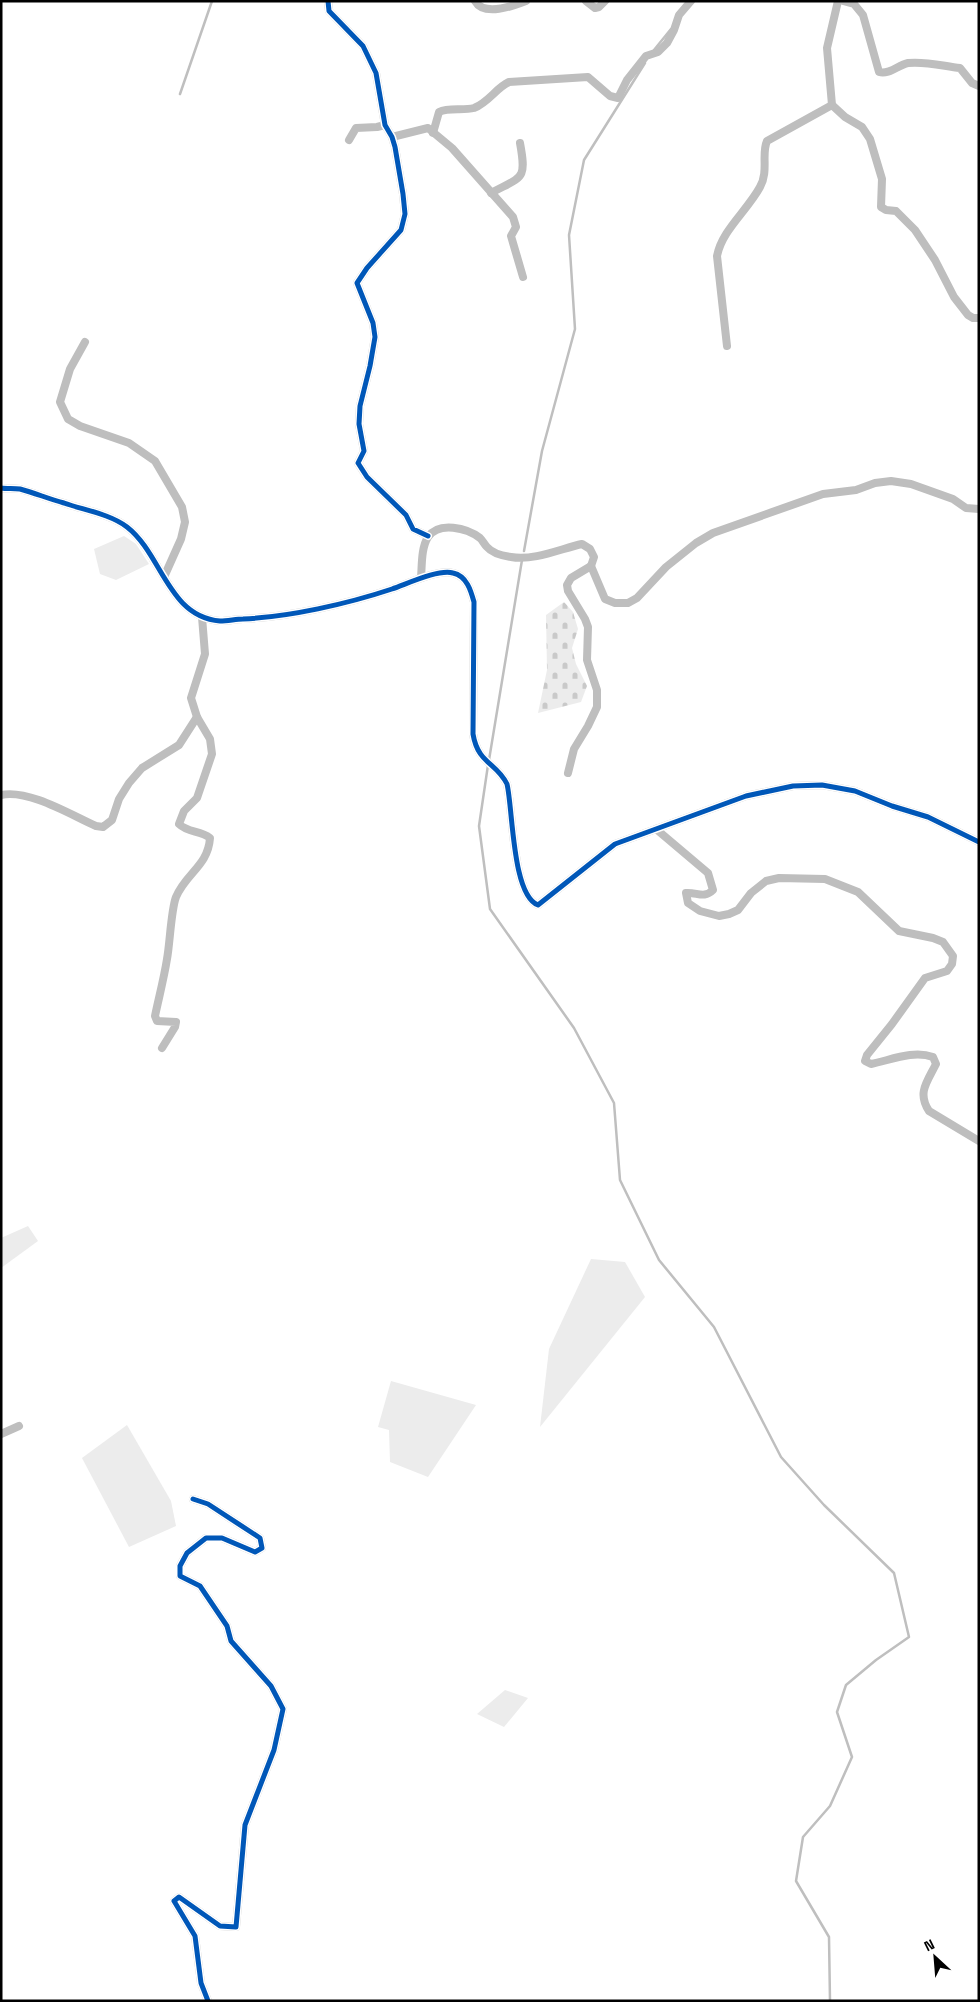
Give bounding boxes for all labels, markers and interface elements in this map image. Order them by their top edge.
north arrow [910,1932,960,1982]
text: N [921,1935,937,1955]

